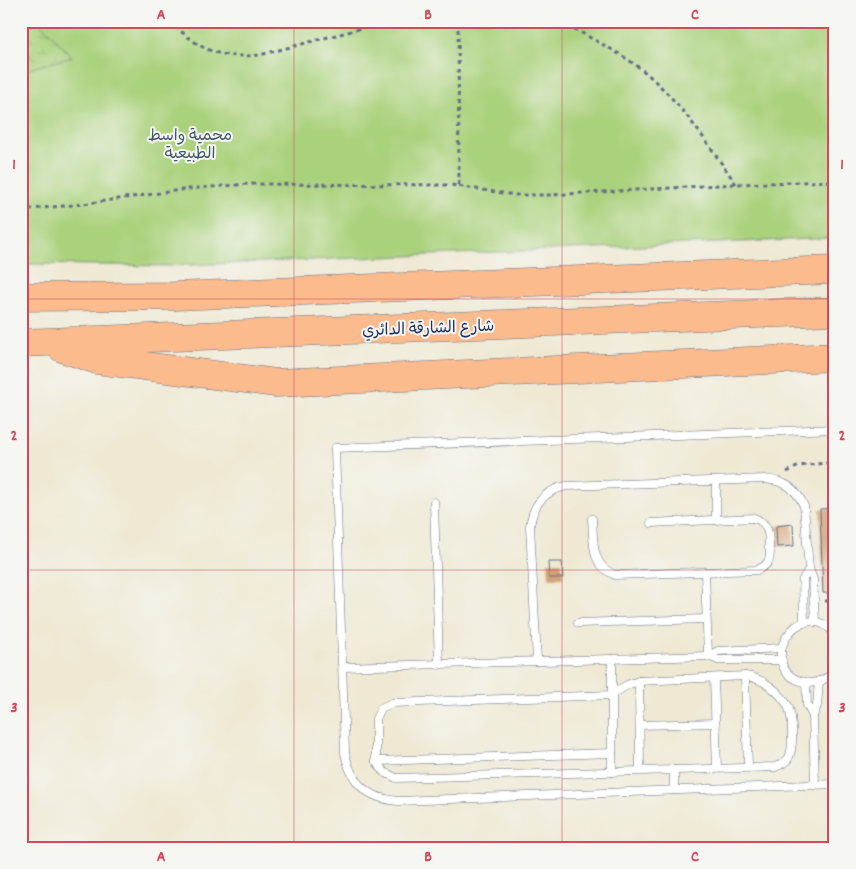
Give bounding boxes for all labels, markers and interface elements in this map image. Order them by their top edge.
text: A [157,4,166,27]
text: B [424,4,432,27]
text: C [691,4,699,27]
park label: محمية واسط الطبيعية [148,125,232,166]
text: 1 [12,154,16,177]
text: 1 [840,154,844,177]
street label: شارع الشارقة الدائري [362,316,495,343]
text: 2 [11,425,18,448]
text: 2 [839,425,846,448]
text: 3 [10,697,18,720]
text: 3 [838,697,846,720]
text: A [157,846,166,869]
text: B [424,846,432,869]
text: C [691,846,699,869]

